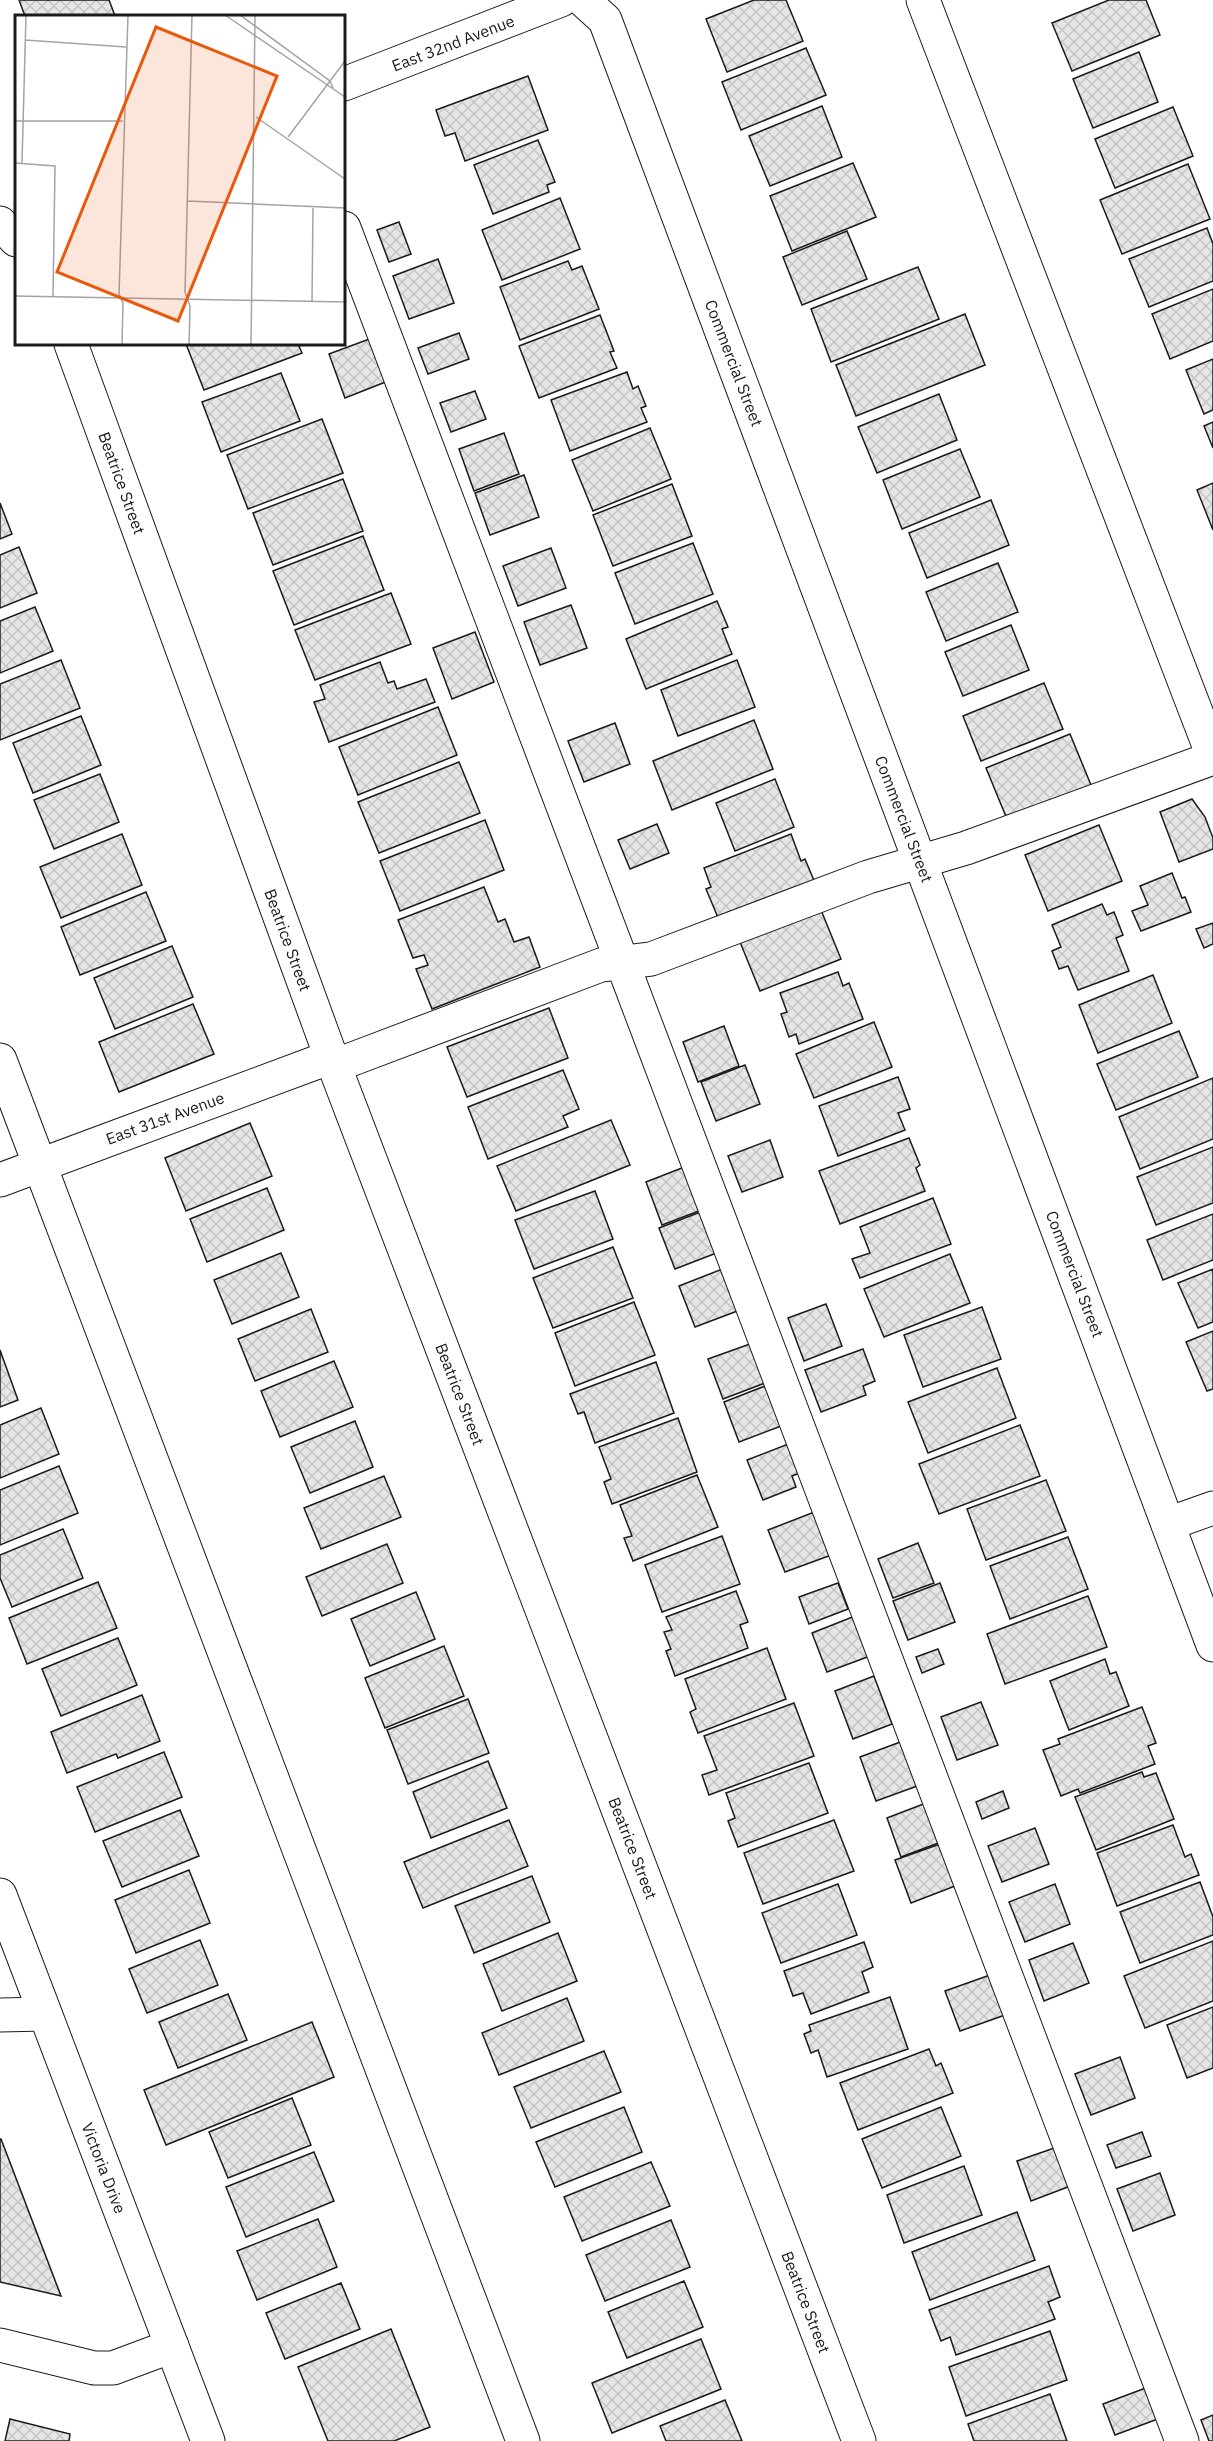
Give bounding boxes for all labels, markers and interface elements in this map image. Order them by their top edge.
street label: East 32nd Avenue [389,10,517,76]
inset map [15,15,345,345]
street label: Commercial Street [701,297,767,429]
street label: Beatrice Street [94,429,150,537]
street label: Commercial Street [871,753,937,885]
street label: Beatrice Street [260,886,316,994]
street label: East 31st Avenue [103,1087,227,1149]
street label: Commercial Street [1042,1208,1108,1340]
street label: Beatrice Street [431,1340,489,1448]
street label: Beatrice Street [604,1794,662,1902]
street label: Victoria Drive [78,2120,131,2216]
street label: Beatrice Street [777,2248,835,2356]

